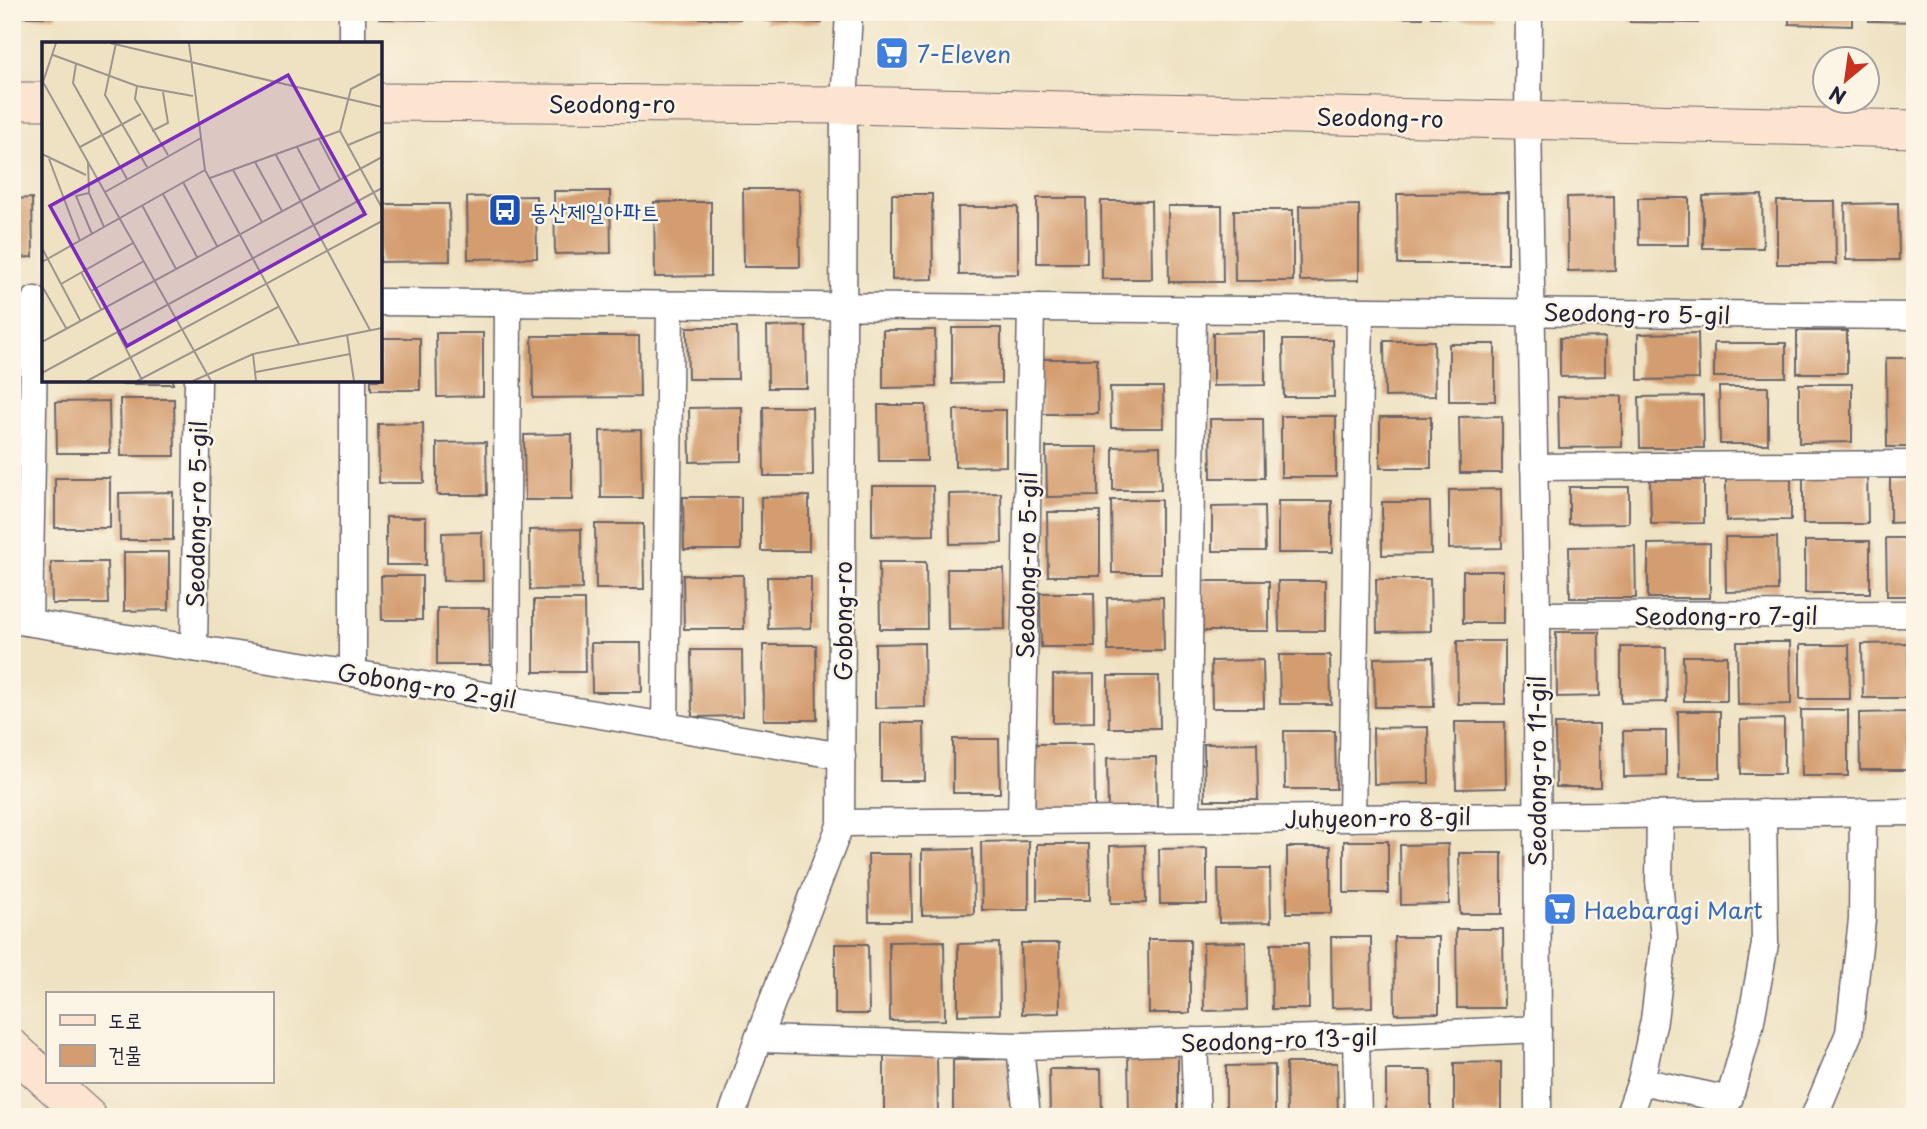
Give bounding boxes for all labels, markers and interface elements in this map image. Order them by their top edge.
supermarket icon: 7-Eleven [873,34,911,72]
place label: 7-Eleven [917,36,1011,71]
inset map [42,42,382,382]
north arrow [1812,46,1882,116]
text: N [1824,80,1851,112]
street label: Seodong-ro [548,86,676,121]
street label: Seodong-ro [1316,98,1444,136]
bus stop icon: 동산제일아파트 [486,191,524,229]
place label: 동산제일아파트 [530,193,660,228]
street label: Seodong-ro 5-gil [1543,294,1731,332]
street label: Seodong-ro 5-gil [177,420,215,608]
street label: Seodong-ro 5-gil [1007,471,1045,659]
street label: Gobong-ro [825,561,860,681]
street label: Seodong-ro 7-gil [1634,598,1818,633]
street label: Gobong-ro 2-gil [335,654,519,716]
street label: Seodong-ro 11-gil [1519,676,1554,867]
street label: Juhyeon-ro 8-gil [1284,798,1472,836]
supermarket icon: Haebaragi Mart [1541,890,1579,928]
place label: Haebaragi Mart [1584,892,1763,927]
legend [46,992,273,1084]
text: 도로 [108,1003,142,1035]
street label: Seodong-ro 13-gil [1180,1018,1378,1060]
text: 건물 [108,1037,142,1069]

